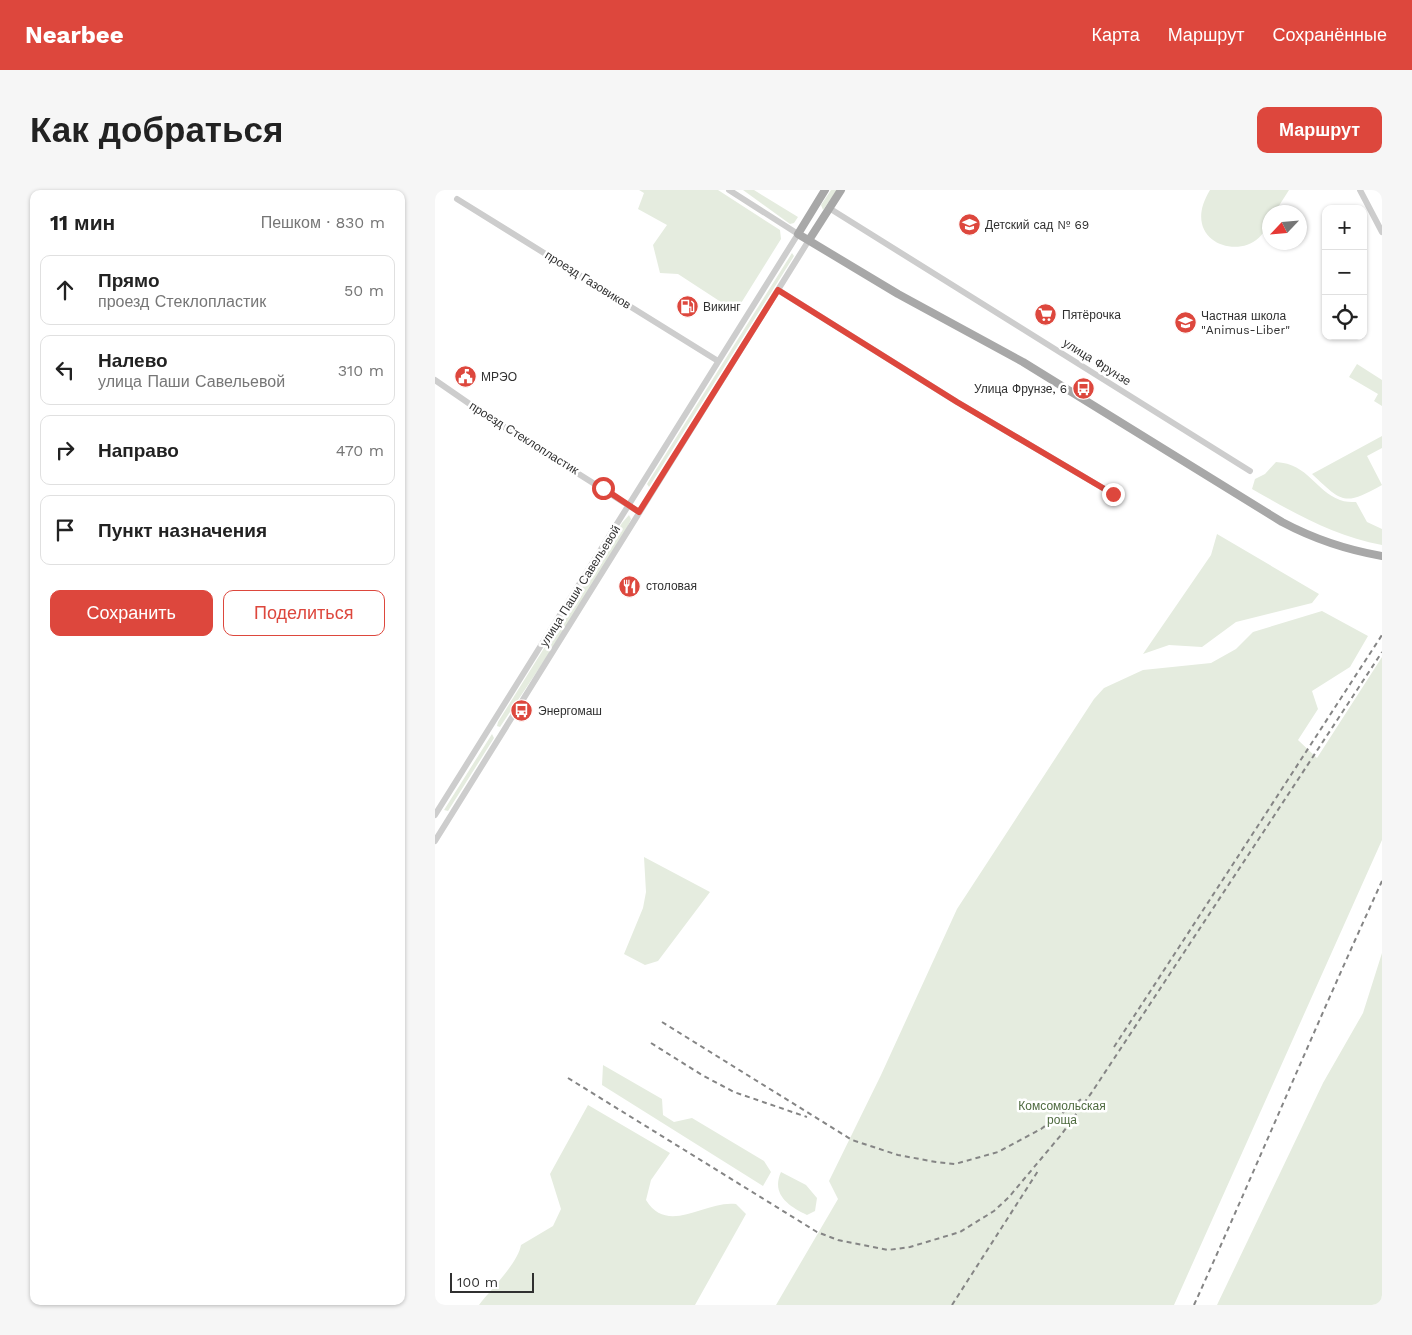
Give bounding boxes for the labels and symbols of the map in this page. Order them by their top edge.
north arrow [1262,205,1307,250]
school or university icon: Детский сад № 69 [957,213,981,237]
place label: Детский сад № 69 [985,218,1089,232]
street label: проезд Газовиков [543,248,633,312]
fuel station icon: Викинг [675,295,699,319]
place label: Викинг [703,300,741,314]
supermarket icon: Пятёрочка [1034,303,1058,327]
place label: Пятёрочка [1062,308,1121,322]
place label: Частная школа "Animus-Liber" [1201,309,1290,337]
school or university icon: Частная школа "Animus-Liber" [1173,311,1197,335]
street label: улица Фрунзе [1060,336,1134,389]
public building icon: МРЭО [453,365,477,389]
place label: МРЭО [481,370,517,384]
bus stop icon: Улица Фрунзе, 6 [1071,377,1095,401]
place label: Улица Фрунзе, 6 [974,382,1067,396]
street label: проезд Стеклопластик [467,399,582,478]
route start [592,477,615,500]
route end [1102,483,1125,506]
street label: улица Паши Савельевой [537,523,623,649]
restaurant icon: столовая [618,574,642,598]
place label: столовая [646,579,697,593]
bus stop icon: Энергомаш [510,699,534,723]
place label: Энергомаш [538,704,602,718]
park label: Комсомольская роща [1018,1099,1106,1127]
scale bar [450,1270,534,1293]

